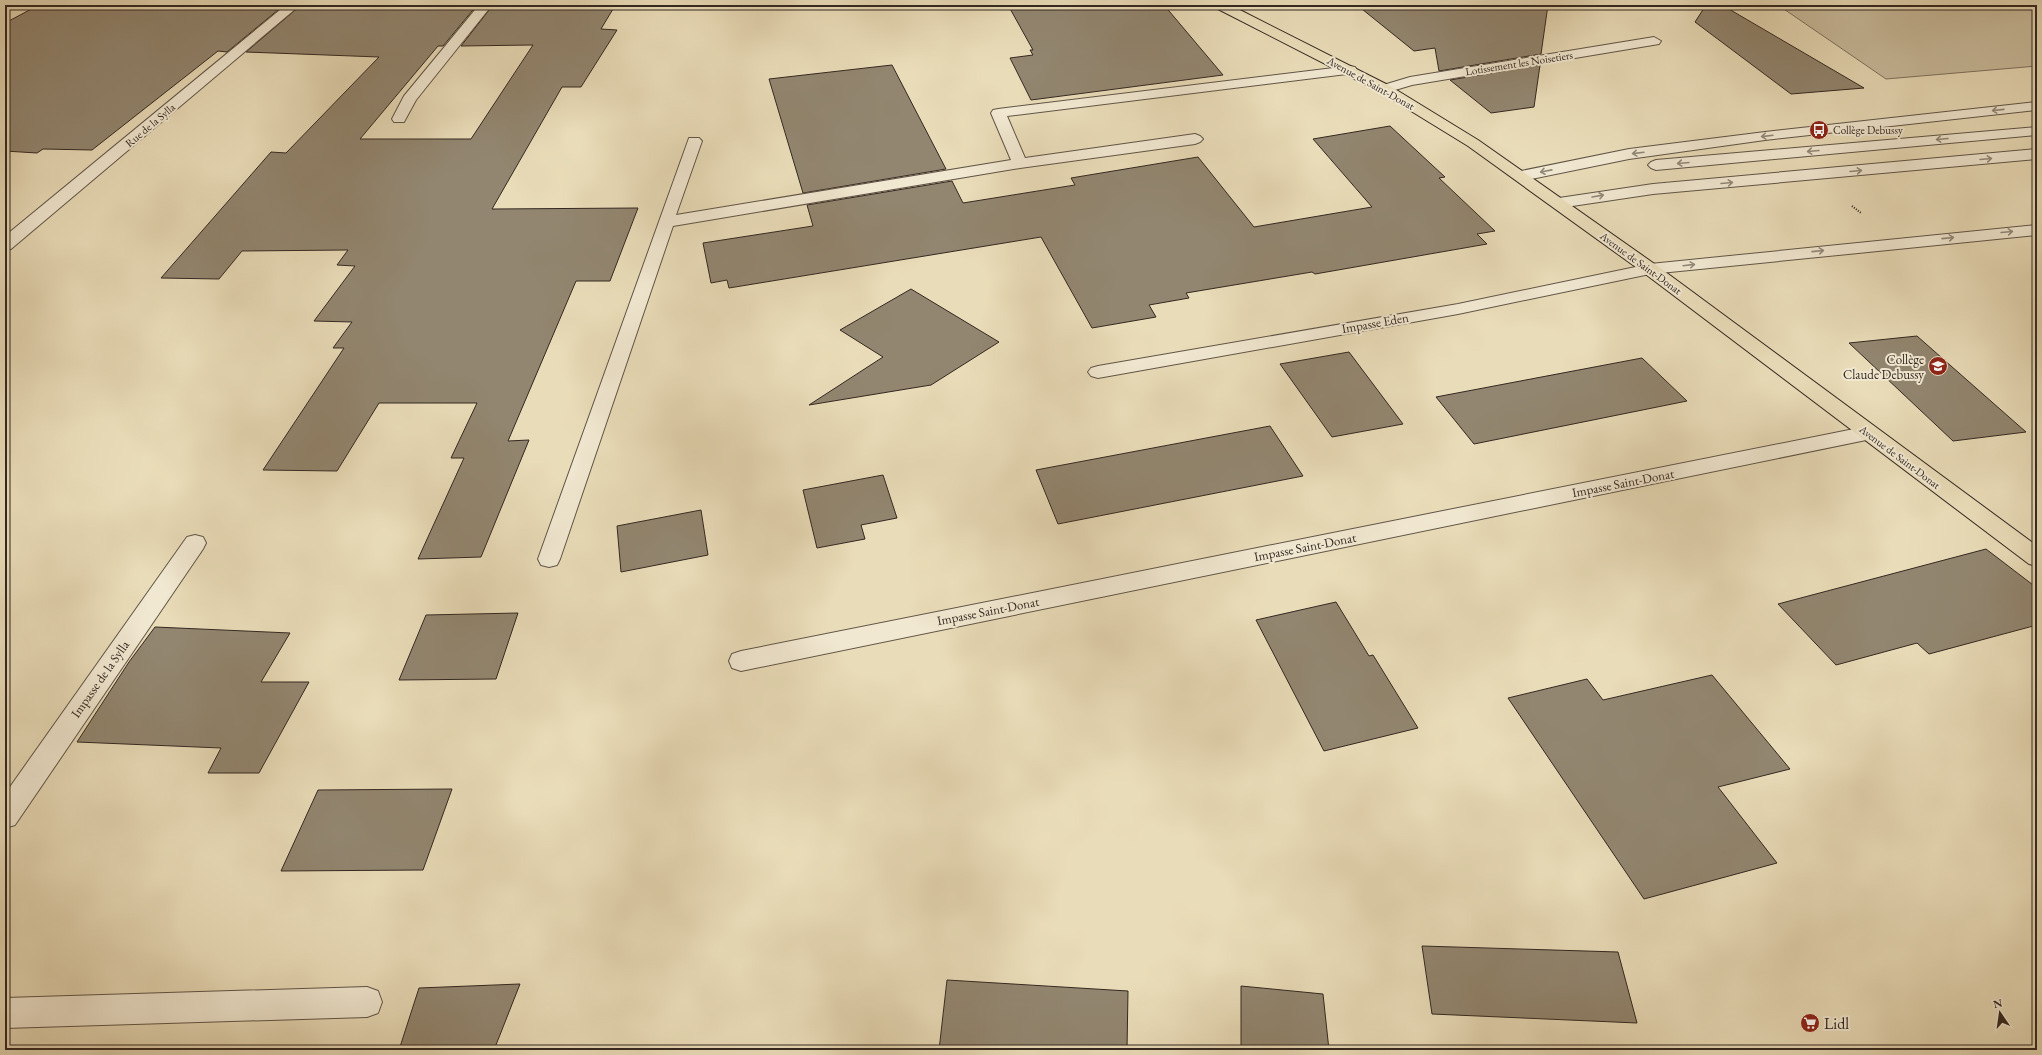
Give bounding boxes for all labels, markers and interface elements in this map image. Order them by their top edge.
street label: Lotissement les Noisetiers [1464,48,1574,78]
street label: Avenue de Saint-Donat [1324,53,1418,113]
street label: Rue de la Sylla [122,100,178,150]
one-way arrow [1992,107,2005,114]
bus stop icon: Collège Debussy [1808,119,1830,141]
place label: Collège Debussy [1833,123,1903,137]
one-way arrow [1761,133,1774,140]
one-way arrow [1936,136,1949,143]
one-way arrow [1807,148,1820,155]
one-way arrow [1632,149,1645,157]
one-way arrow [1979,155,1992,162]
one-way arrow [1677,159,1690,166]
one-way arrow [1849,167,1862,174]
one-way arrow [1540,168,1553,176]
one-way arrow [1720,179,1733,186]
one-way arrow [1591,192,1604,200]
street label: Avenue de Saint-Donat [1597,228,1685,298]
one-way arrow [2000,229,2013,236]
one-way arrow [1941,235,1954,242]
one-way arrow [1811,248,1824,255]
one-way arrow [1682,261,1695,268]
street label: Impasse Eden [1340,309,1410,337]
place label: Collège Claude Debussy [1843,351,1924,383]
school or university icon: Collège Claude Debussy [1927,355,1949,377]
street label: Avenue de Saint-Donat [1856,421,1944,492]
street label: Impasse Saint-Donat [1571,465,1675,501]
street label: Impasse Saint-Donat [1253,529,1357,565]
street label: Impasse Saint-Donat [936,593,1040,629]
street label: Impasse de la Sylla [67,636,133,721]
north arrow [1980,993,2020,1033]
text: N [1992,995,2004,1011]
supermarket icon: Lidl [1799,1012,1821,1034]
place label: Lidl [1824,1013,1849,1034]

